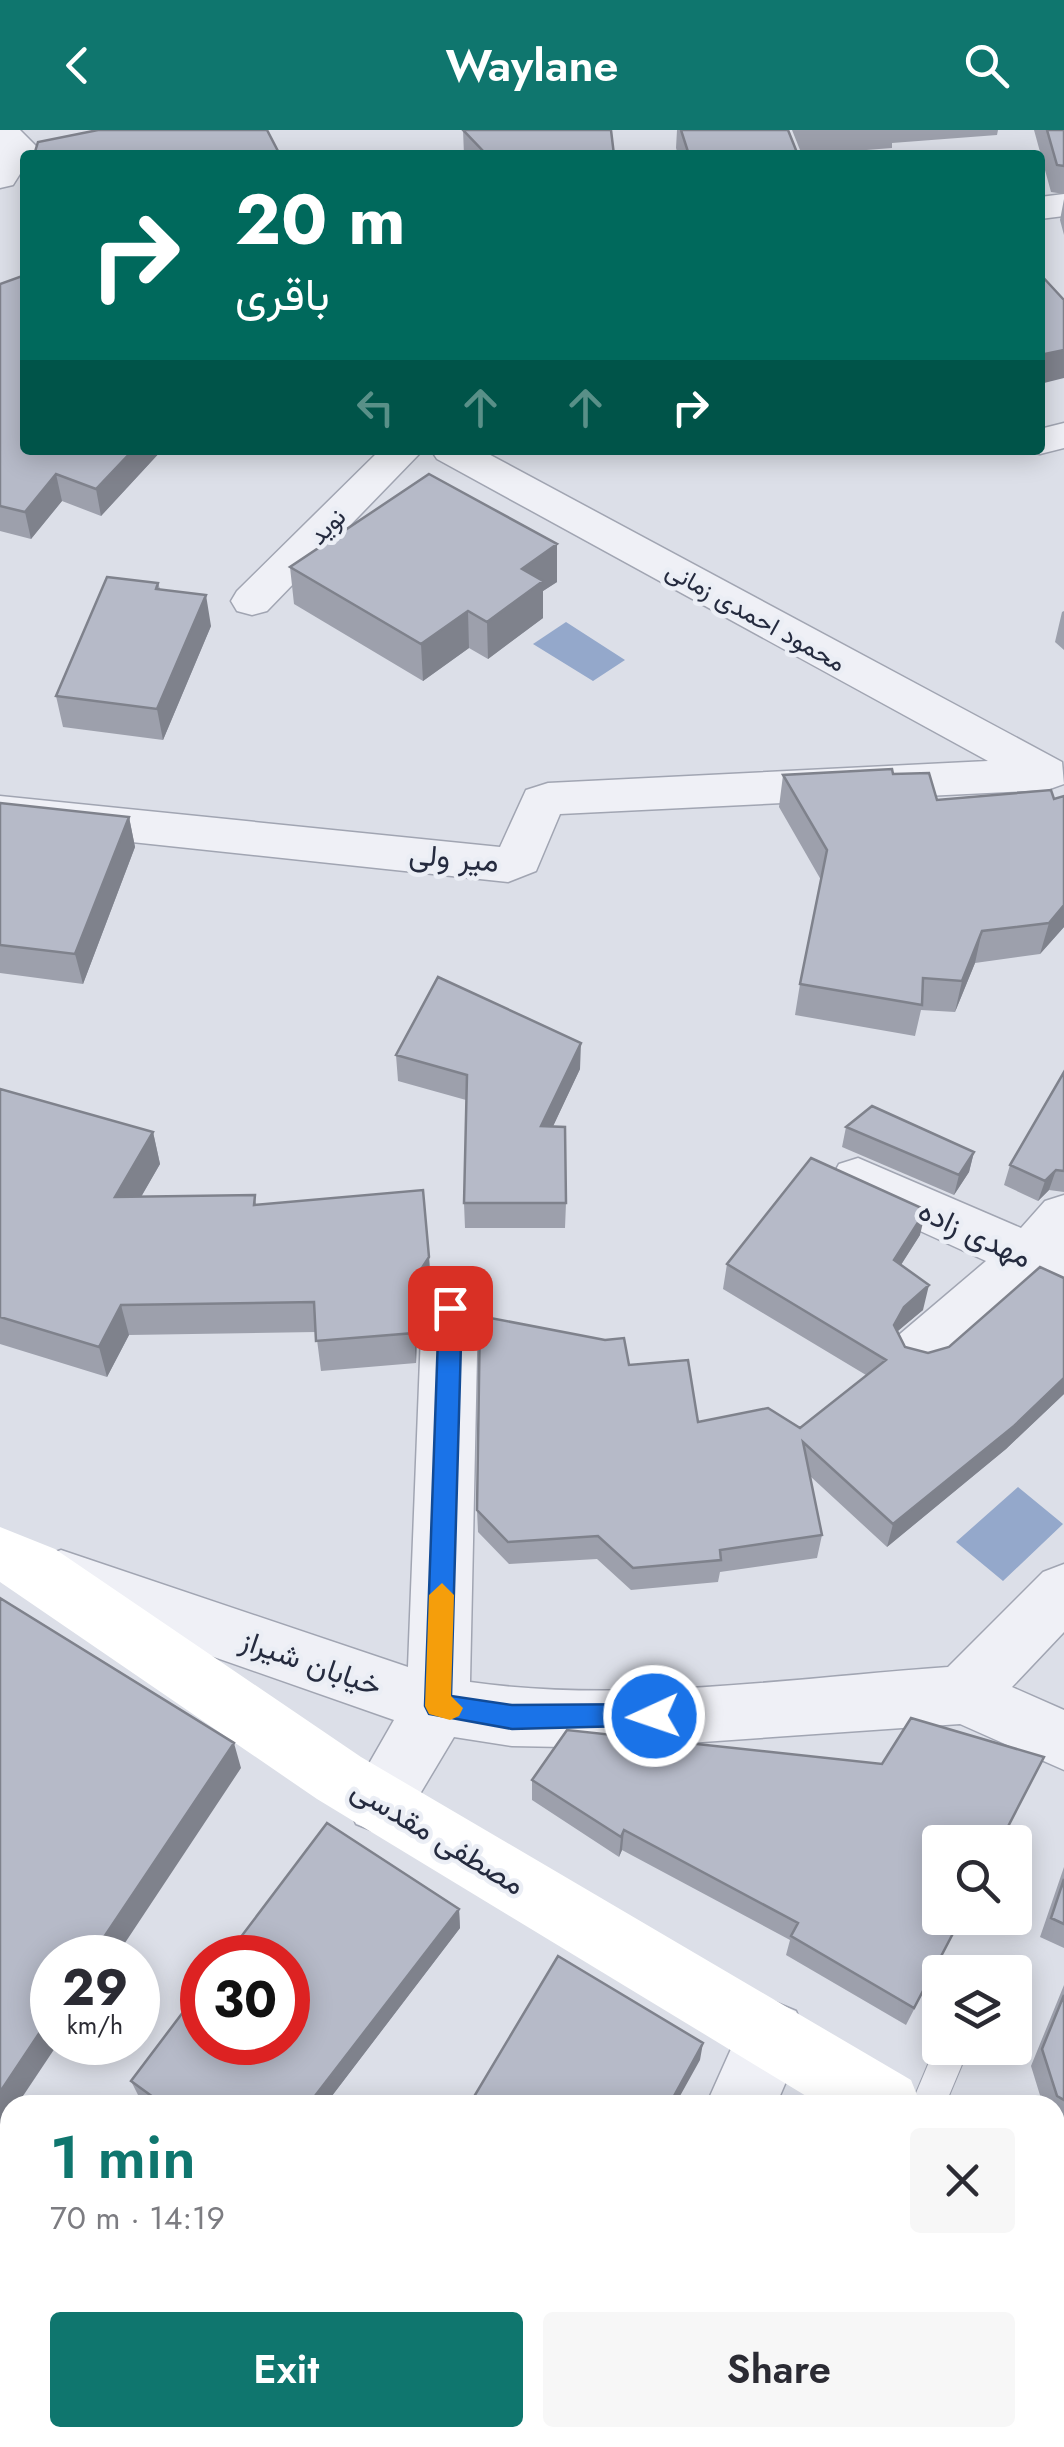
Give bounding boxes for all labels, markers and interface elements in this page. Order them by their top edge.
text: Waylane [445,33,619,98]
icon: back [50,38,105,93]
icon: search [959,38,1014,93]
text: 20 m [235,169,406,270]
icon: right [70,190,200,320]
text: باقری [235,262,330,327]
icon: left [348,380,403,435]
icon: ahead [453,380,508,435]
icon: ahead [558,380,613,435]
icon: right [663,380,718,435]
street label: نوید [300,499,354,553]
street label: محمود احمدی زمانی [660,552,852,680]
street label: میر ولی [407,832,501,883]
street label: مهدی زاده [911,1189,1039,1279]
pin [408,1266,493,1351]
icon: arrive [423,1281,478,1336]
street label: خیابان شیراز [234,1618,388,1707]
position arrow [602,1664,706,1768]
street label: مصطفی مقدسی [343,1768,533,1905]
map controls [922,1825,1032,2065]
button: search [922,1825,1032,1935]
speed limit sign: 30 [180,1935,310,2065]
text: 29 [62,1951,128,2024]
button: layers [922,1955,1032,2065]
text: km/h [67,2007,123,2043]
text: 1 min [50,2114,196,2201]
button: close [910,2128,1015,2233]
text: 70 m · 14:19 [50,2195,225,2241]
button: Exit [50,2312,523,2427]
button: Share [543,2312,1015,2427]

